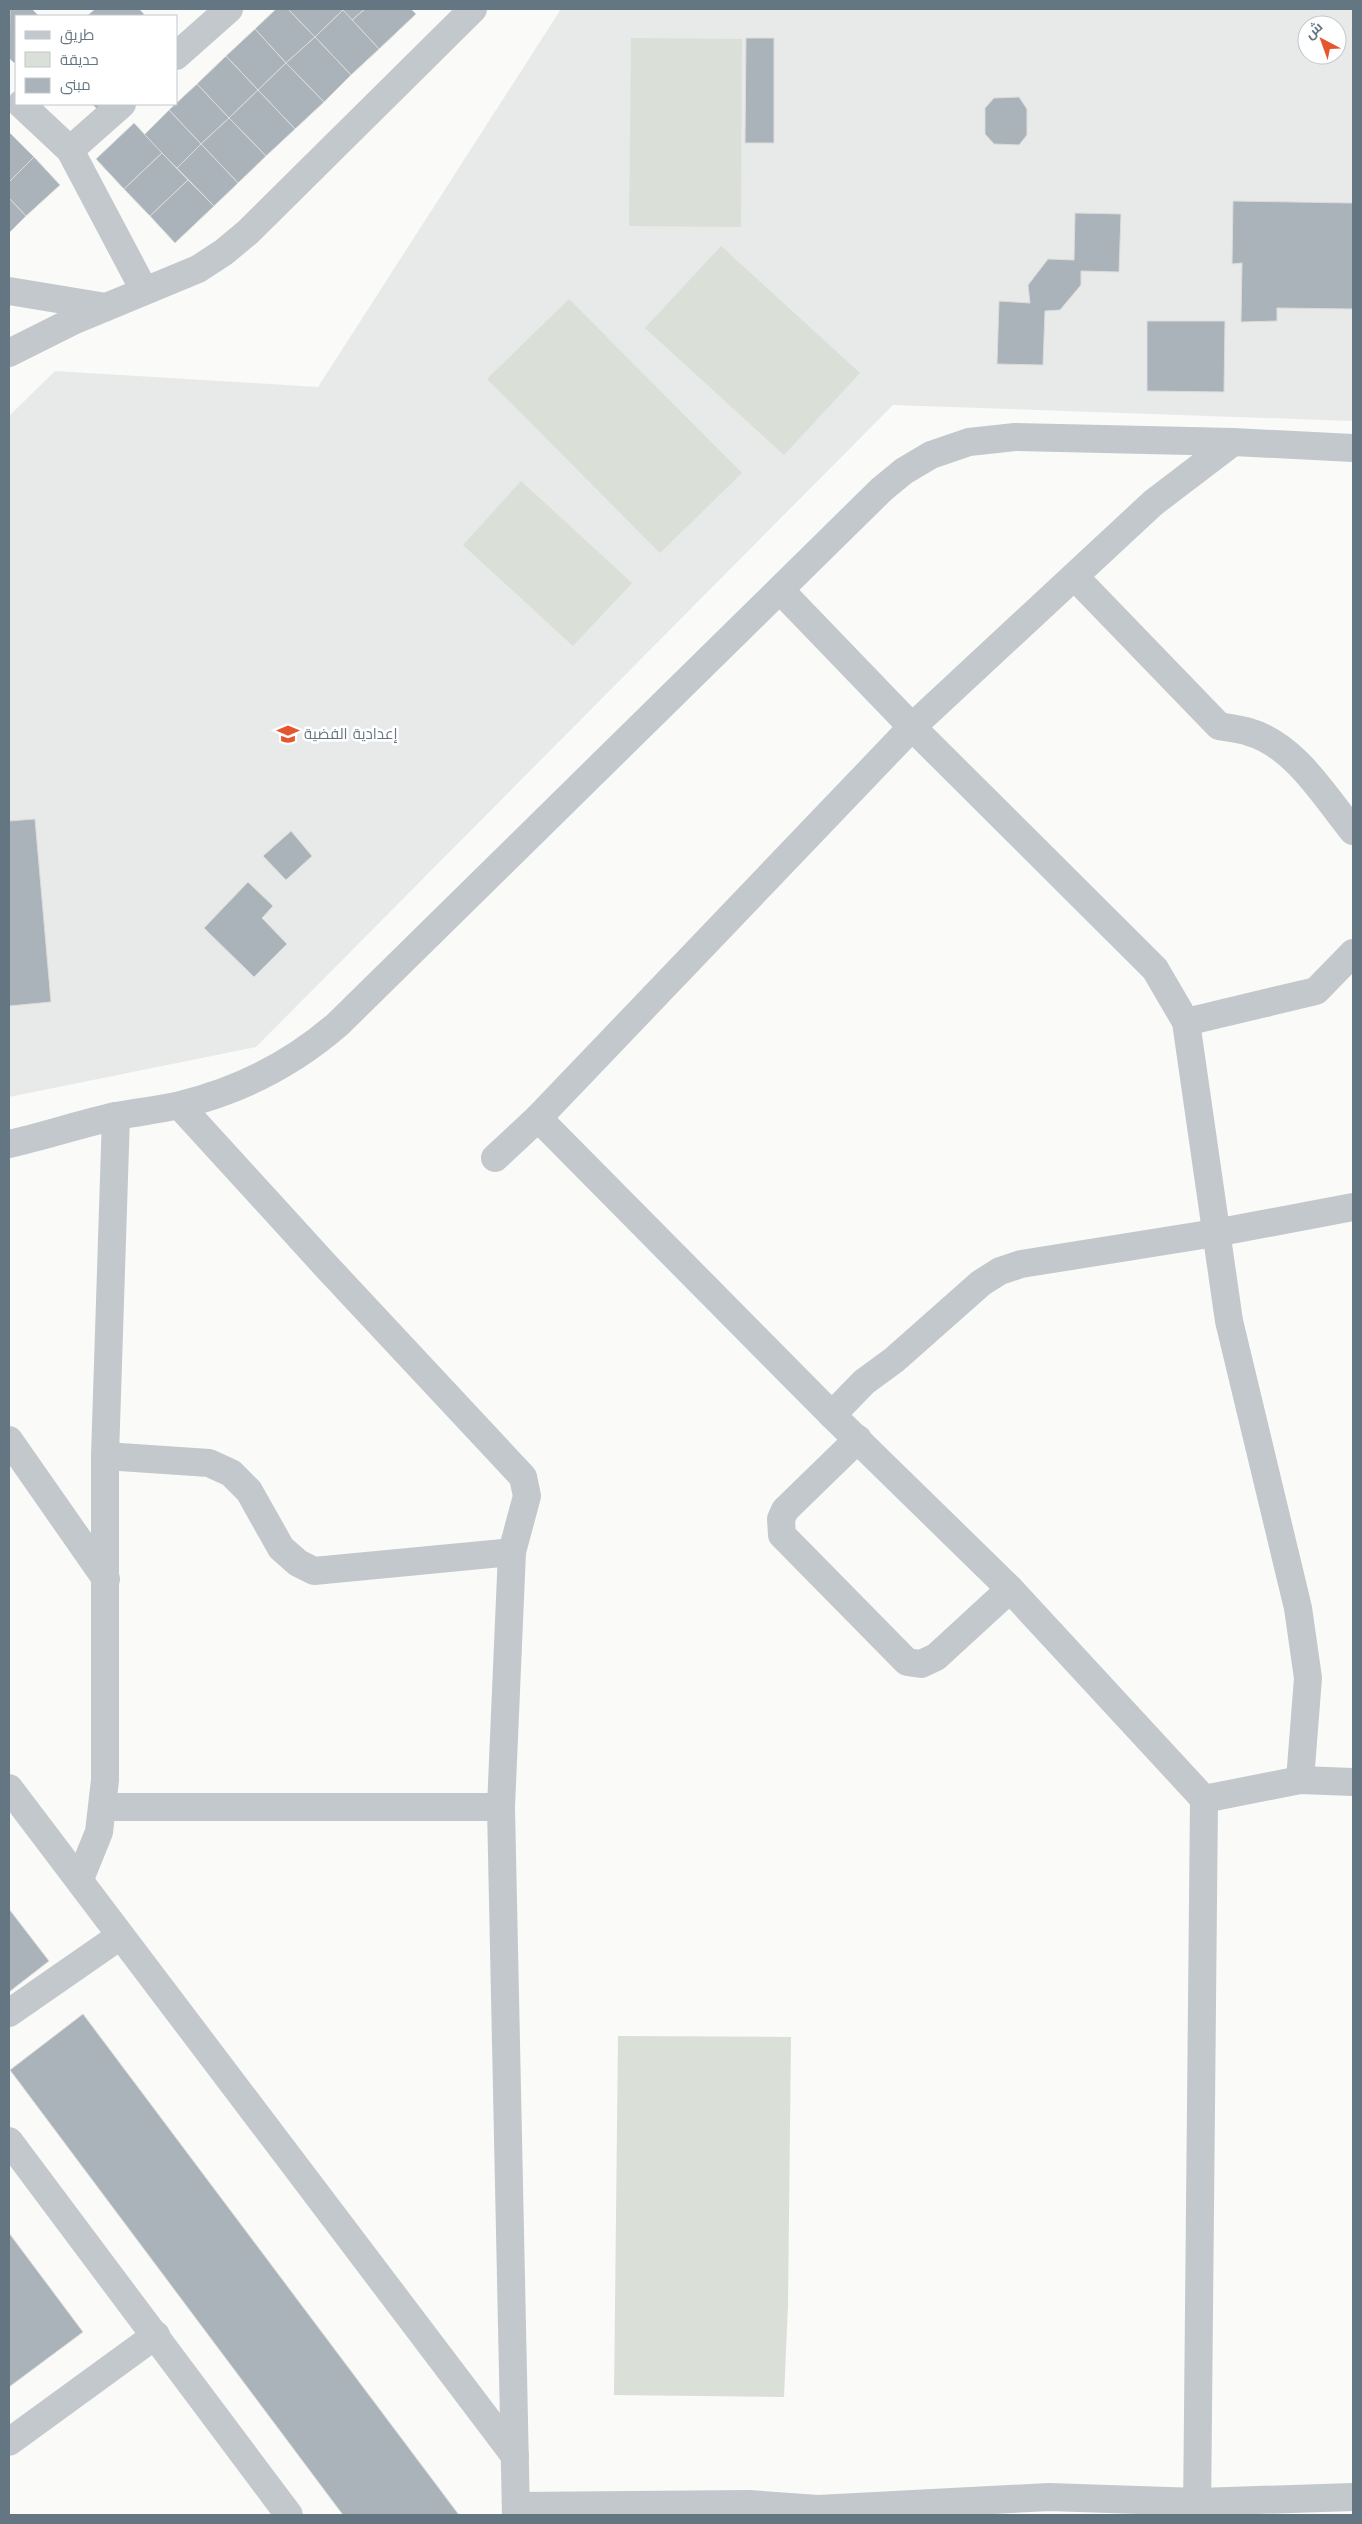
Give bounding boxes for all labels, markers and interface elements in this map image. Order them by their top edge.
legend [15,15,178,105]
north arrow [1297,15,1347,65]
text: ش [1301,18,1326,43]
text: طريق [60,26,94,45]
text: حديقة [60,51,99,69]
text: مبنى [60,76,91,95]
school or university icon: إعدادية الفضية [275,721,301,747]
place label: إعدادية الفضية [304,725,398,743]

